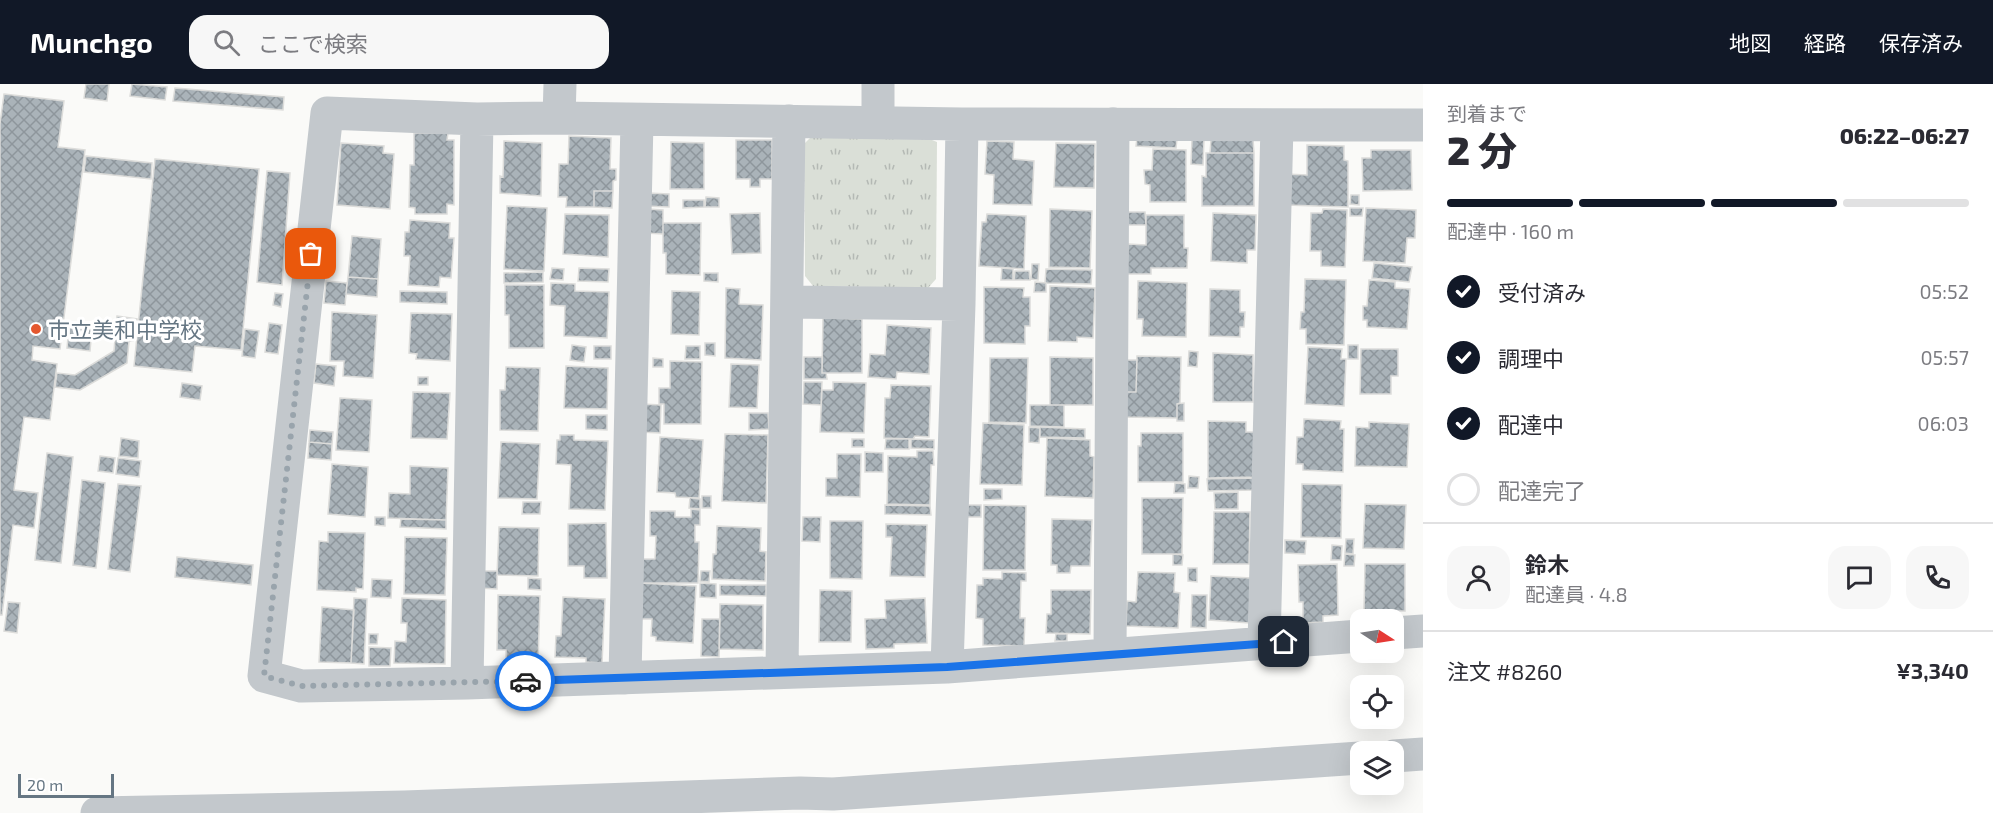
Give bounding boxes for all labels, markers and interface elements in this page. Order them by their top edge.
search box [189,15,609,69]
text: Munchgo [30,25,153,59]
icon: search [210,26,243,59]
text: ここで検索 [258,30,368,56]
text: 地図 [1729,30,1771,55]
text: 経路 [1804,30,1846,55]
text: 保存済み [1879,30,1963,55]
text: 到着まで [1447,101,1527,125]
text: 06:22–06:27 [1840,122,1969,148]
text: 2 分 [1447,126,1517,173]
text: 配達中 · 160 m [1447,219,1574,243]
pin [285,228,336,279]
icon: bag [294,237,327,270]
icon: check [1447,275,1480,308]
text: 受付済み [1498,279,1586,305]
text: 05:52 [1920,279,1969,303]
place label: 市立美和中学校 [48,316,202,342]
marker: 市立美和中学校 [29,322,43,336]
icon: check [1447,341,1480,374]
text: 調理中 [1498,345,1564,371]
text: 05:57 [1921,345,1969,369]
icon: check [1447,407,1480,440]
text: 配達中 [1498,411,1564,437]
text: 06:03 [1918,411,1969,435]
text: 配達完了 [1498,477,1586,503]
button: person [1447,546,1510,609]
button: chat [1828,546,1891,609]
button: phone [1906,546,1969,609]
text: 鈴木 [1525,551,1569,577]
text: 配達員 · 4.8 [1525,582,1628,606]
north arrow [1350,609,1404,663]
map controls [1350,609,1404,795]
pin [1258,616,1309,667]
icon: home [1267,625,1300,658]
courier [495,651,555,711]
text: ¥3,340 [1896,657,1969,683]
text: 注文 #8260 [1447,658,1563,684]
icon: car [509,665,542,698]
button: locate [1350,675,1404,729]
button: layers [1350,741,1404,795]
scale bar [18,771,114,798]
text: 20 m [27,775,63,794]

